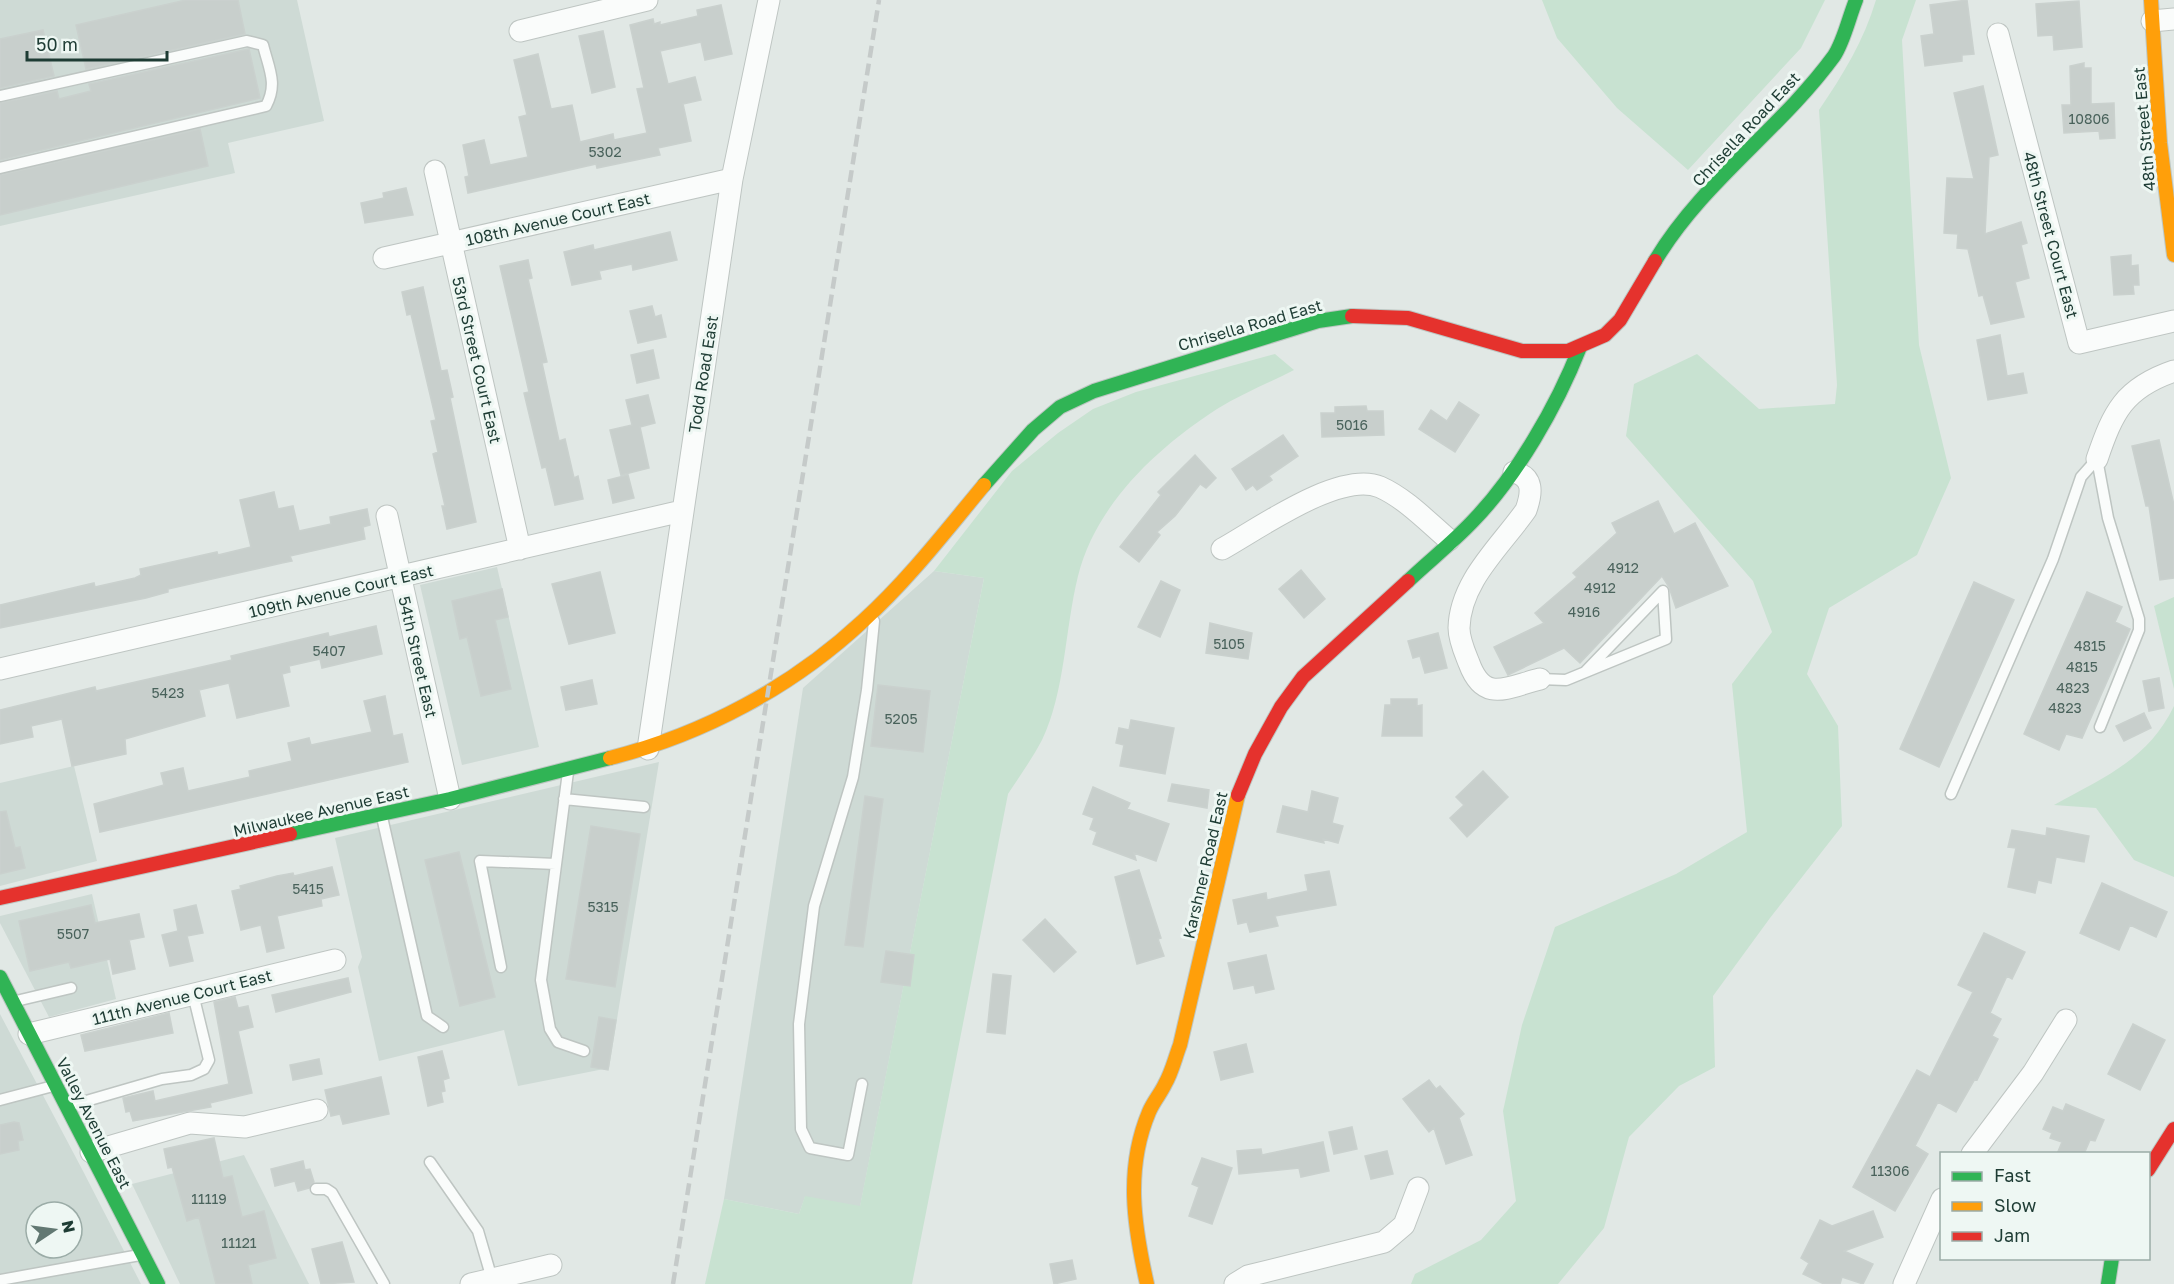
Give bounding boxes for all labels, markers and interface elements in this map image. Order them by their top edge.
scale bar [27,24,166,62]
text: 50 m [36,33,78,55]
street label: 48th Street East [2129,66,2159,192]
street label: Chrisella Road East [1688,68,1804,190]
house number: 10806 [2068,110,2110,127]
house number: 5302 [588,143,622,160]
street label: 48th Street Court East [2019,149,2083,321]
street label: 108th Avenue Court East [464,188,652,250]
street label: 53rd Street Court East [448,275,506,445]
street label: Chrisella Road East [1176,295,1324,355]
street label: Todd Road East [684,314,722,434]
house number: 5016 [1336,416,1368,433]
house number: 4912 [1607,559,1639,576]
street label: 109th Avenue Court East [247,560,435,622]
house number: 4912 [1584,579,1616,596]
street label: 54th Street East [394,594,442,720]
house number: 4916 [1568,603,1600,620]
house number: 5105 [1213,635,1245,652]
house number: 4815 [2074,637,2106,654]
house number: 5407 [313,642,345,659]
house number: 4815 [2066,658,2098,675]
house number: 4823 [2056,679,2090,696]
house number: 5423 [152,684,184,701]
house number: 4823 [2048,699,2082,716]
house number: 5205 [884,710,918,727]
street label: Milwaukee Avenue East [231,781,411,841]
street label: Karshner Road East [1178,789,1232,941]
house number: 5415 [292,880,324,897]
house number: 5315 [587,898,619,915]
house number: 5507 [57,925,89,942]
street label: 111th Avenue Court East [90,965,274,1029]
street label: Valley Avenue East [52,1054,136,1192]
legend [1940,1152,2150,1260]
house number: 11306 [1871,1162,1909,1179]
text: Fast [1994,1164,2031,1186]
house number: 11119 [191,1190,227,1207]
text: Slow [1994,1194,2037,1216]
north arrow [24,1200,84,1260]
text: N [58,1218,80,1235]
text: Jam [1994,1224,2030,1246]
house number: 11121 [221,1234,257,1251]

